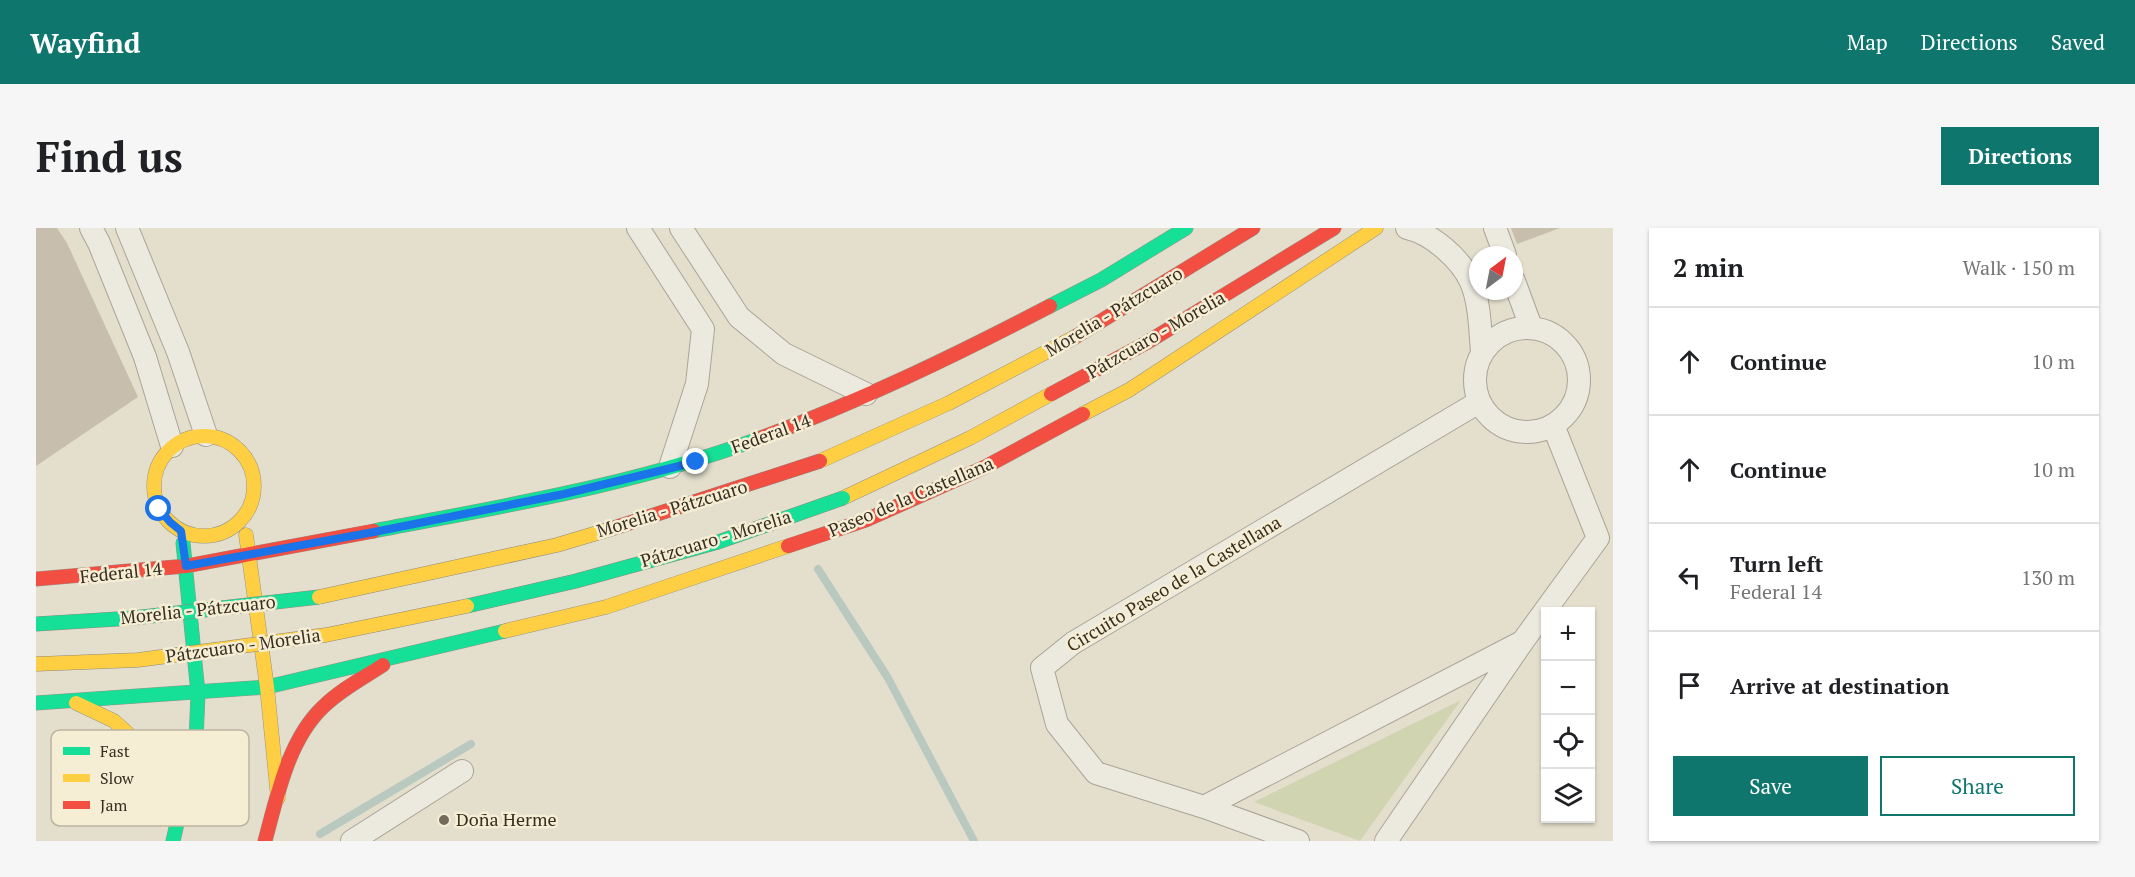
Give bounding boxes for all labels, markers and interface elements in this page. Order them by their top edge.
text: Wayfind [30,24,141,61]
text: Map [1847,28,1888,56]
text: Directions [1921,28,2018,56]
text: Saved [2051,28,2105,56]
button: Directions [1941,127,2099,185]
text: Find us [36,128,183,184]
north arrow [1469,246,1523,300]
text: 2 min [1673,250,1744,284]
text: Walk · 150 m [1963,254,2075,281]
street label: Morelia - Pátzcuaro [1040,261,1187,362]
street label: Pátzcuaro - Morelia [1082,285,1229,384]
icon: ahead [1673,345,1706,378]
text: Continue [1730,347,1827,376]
text: 10 m [2032,348,2075,375]
street label: Federal 14 [728,407,814,459]
route end [682,448,708,474]
street label: Paseo de la Castellana [824,450,997,542]
icon: ahead [1673,453,1706,486]
text: Continue [1730,455,1827,484]
text: 10 m [2032,456,2075,483]
street label: Morelia - Pátzcuaro [594,474,750,542]
route start [145,495,171,521]
street label: Pátzcuaro - Morelia [638,504,794,572]
street label: Circuito Paseo de la Castellana [1062,509,1285,657]
text: Turn left [1730,549,1823,578]
street label: Federal 14 [78,556,164,588]
icon: left [1673,561,1706,594]
text: 130 m [2021,564,2075,591]
text: Federal 14 [1730,578,1822,605]
street label: Morelia - Pátzcuaro [119,589,277,629]
map controls [1541,607,1595,823]
button: + [1541,607,1595,661]
street label: Pátzcuaro - Morelia [164,622,322,668]
button: − [1541,661,1595,715]
icon: arrive [1673,669,1706,702]
text: Arrive at destination [1730,671,1949,700]
button: locate [1541,715,1595,769]
legend [51,730,249,826]
text: Fast [100,740,130,762]
button: Save [1673,756,1868,816]
button: Share [1880,756,2075,816]
text: Slow [100,767,134,789]
button: layers [1541,769,1595,823]
text: Jam [100,794,128,816]
place label: Doña Herme [456,807,557,831]
marker: Doña Herme [437,813,451,827]

